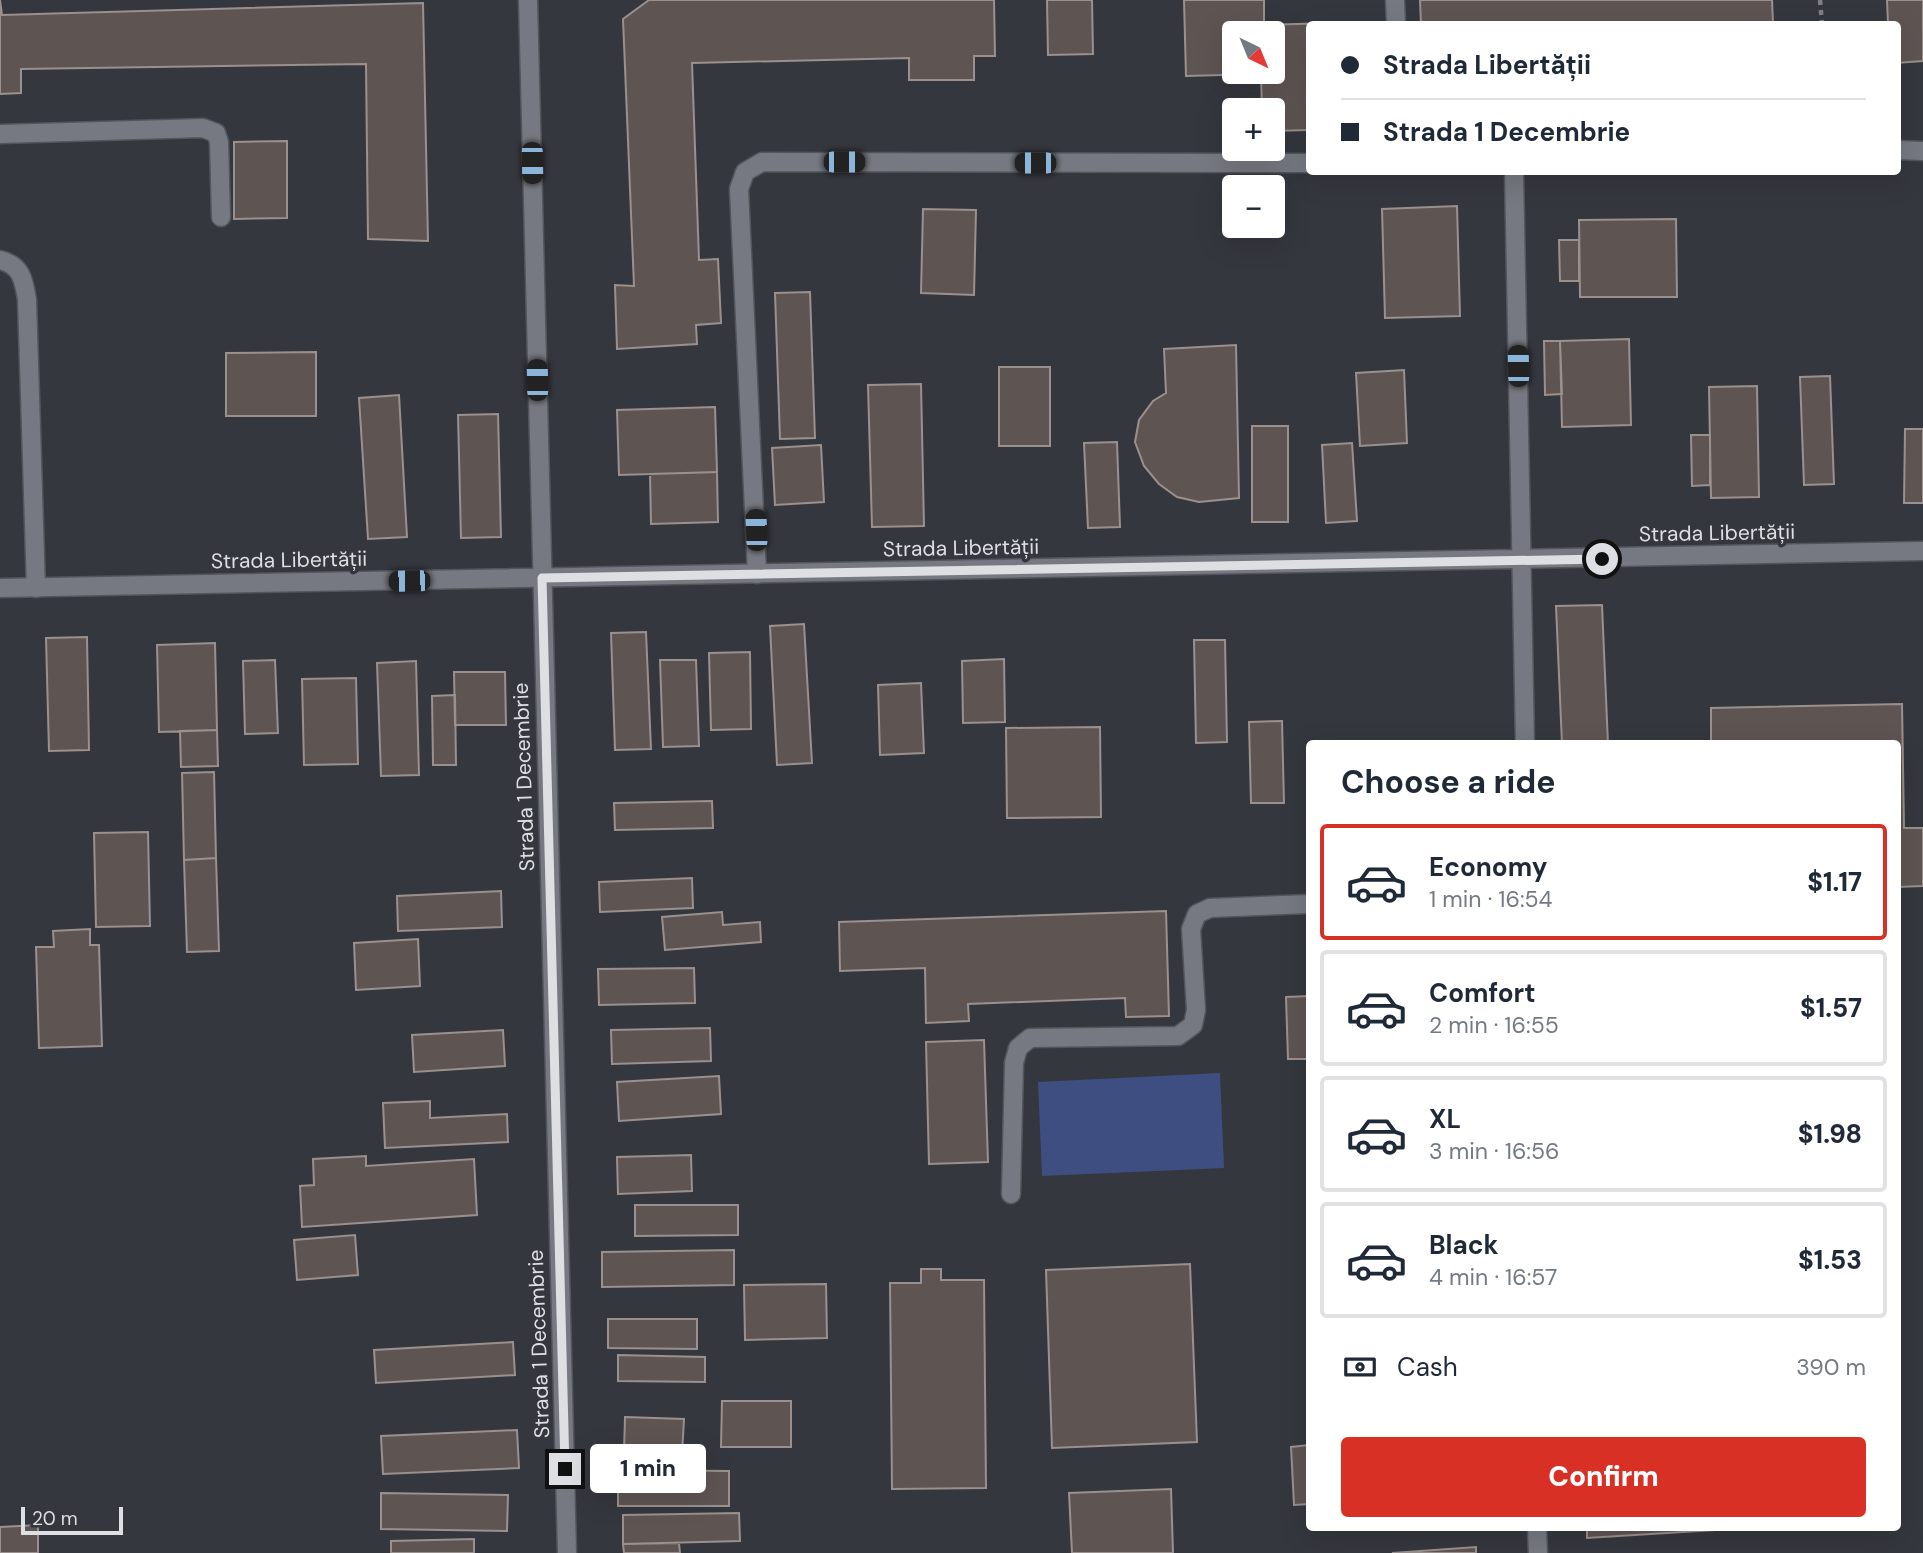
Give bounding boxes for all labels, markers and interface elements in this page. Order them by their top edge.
north arrow [1222,21,1284,84]
map controls [1222,21,1285,238]
text: Strada Libertății [1383,48,1591,82]
button: + [1222,98,1285,161]
text: Strada 1 Decembrie [1383,115,1630,149]
car [522,142,543,184]
car [824,152,866,173]
car [1015,153,1057,174]
button: − [1222,175,1285,238]
car [1508,345,1529,387]
car [527,359,548,401]
car [745,509,768,551]
street label: Strada Libertății [1639,518,1795,548]
street label: Strada Libertății [883,533,1039,563]
route start [1586,543,1618,575]
street label: Strada Libertății [211,545,367,575]
car [388,570,431,592]
street label: Strada 1 Decembrie [507,682,541,872]
text: Choose a ride [1341,761,1556,803]
text: Economy [1429,850,1547,884]
icon: car [1345,851,1408,914]
text: $1.17 [1807,865,1862,899]
text: 1 min · 16:54 [1429,884,1553,914]
text: Comfort [1429,976,1535,1010]
icon: car [1345,977,1408,1040]
text: $1.57 [1800,991,1862,1025]
text: 2 min · 16:55 [1429,1010,1559,1040]
text: XL [1429,1102,1461,1136]
icon: car [1345,1103,1408,1166]
text: $1.98 [1798,1117,1862,1151]
text: 3 min · 16:56 [1429,1136,1559,1166]
text: Black [1429,1228,1499,1262]
icon: car [1345,1229,1408,1292]
text: $1.53 [1798,1243,1862,1277]
street label: Strada 1 Decembrie [522,1249,556,1439]
text: 4 min · 16:57 [1429,1262,1557,1292]
icon: cash [1341,1348,1379,1386]
text: Cash [1397,1350,1458,1384]
text: 390 m [1796,1352,1866,1382]
button: Confirm [1341,1437,1866,1517]
callout: 1 min [590,1444,705,1494]
route end [549,1453,581,1485]
text: 1 min [620,1453,676,1483]
scale bar [21,1504,122,1536]
text: 20 m [32,1506,78,1531]

